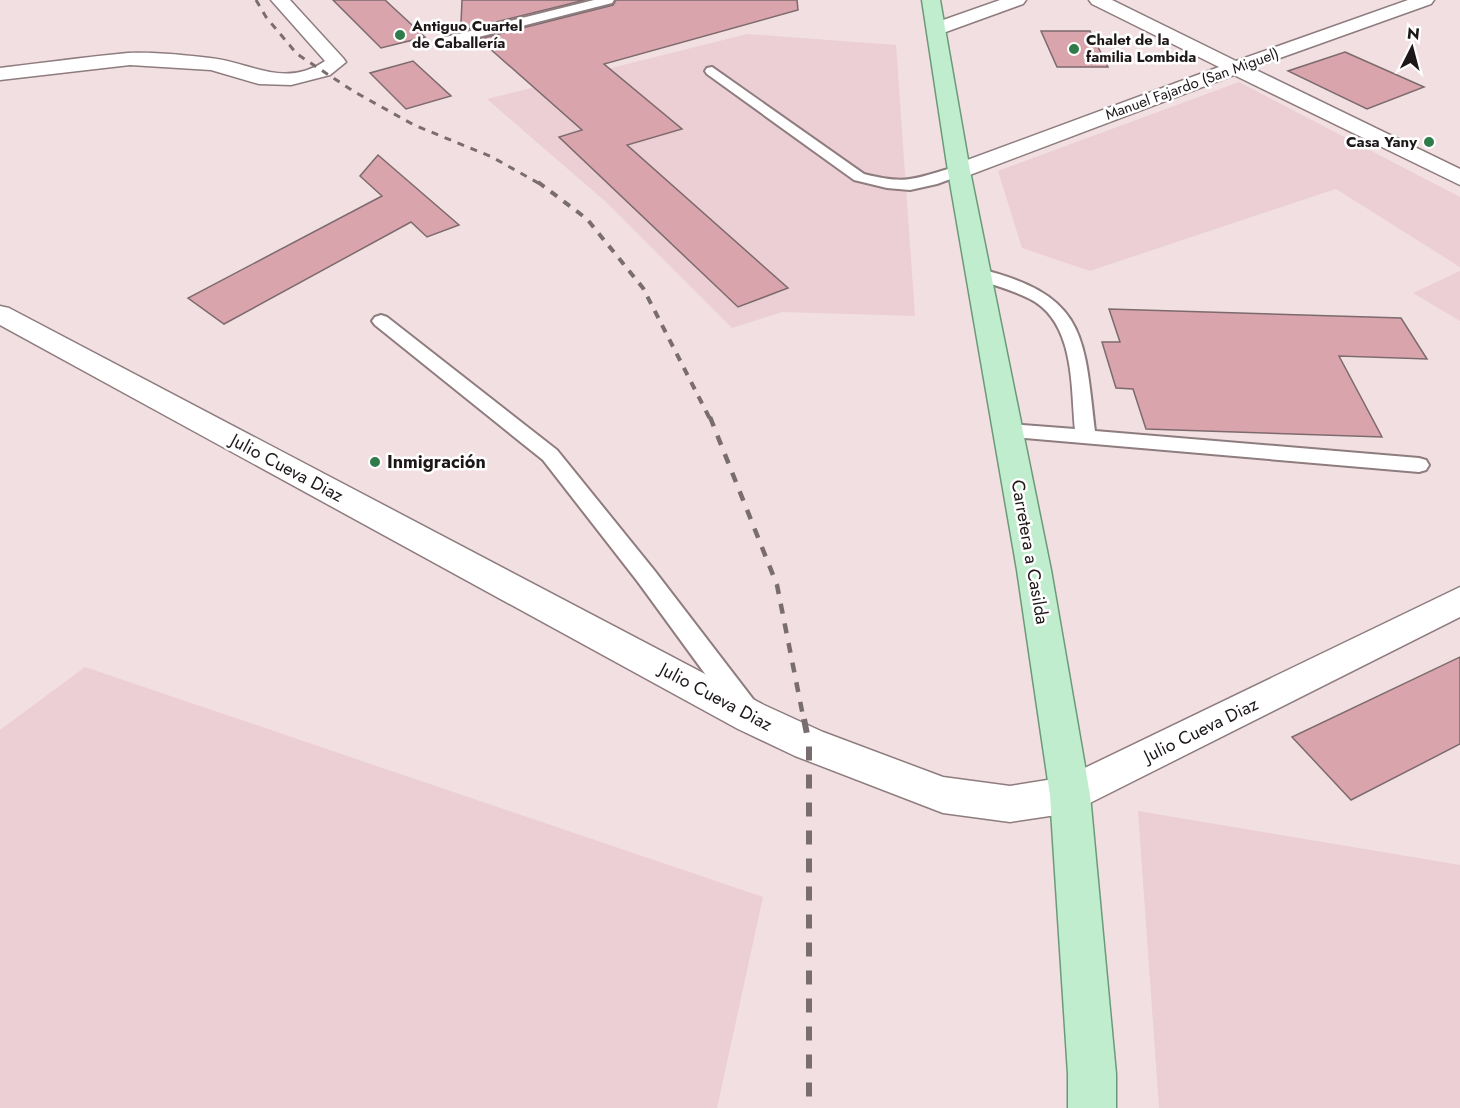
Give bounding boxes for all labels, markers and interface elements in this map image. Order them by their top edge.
place label: Antiguo Cuartel de Caballería [411,15,523,54]
north arrow [1382,18,1442,78]
text: N [1406,21,1421,46]
marker: Antiguo Cuartel de Caballería [393,28,407,42]
place label: Chalet de la familia Lombida [1086,29,1196,68]
marker: Chalet de la familia Lombida [1067,42,1081,56]
street label: Manuel Fajardo (San Miguel) [1102,42,1282,126]
place label: Casa Yany [1346,131,1417,153]
marker: Casa Yany [1422,135,1436,149]
street label: Julio Cueva Diaz [224,426,349,509]
place label: Inmigración [387,449,486,475]
marker: Inmigración [368,455,382,469]
street label: Carretera a Casilda [1005,478,1055,626]
street label: Julio Cueva Diaz [653,655,778,738]
street label: Julio Cueva Diaz [1138,691,1263,770]

